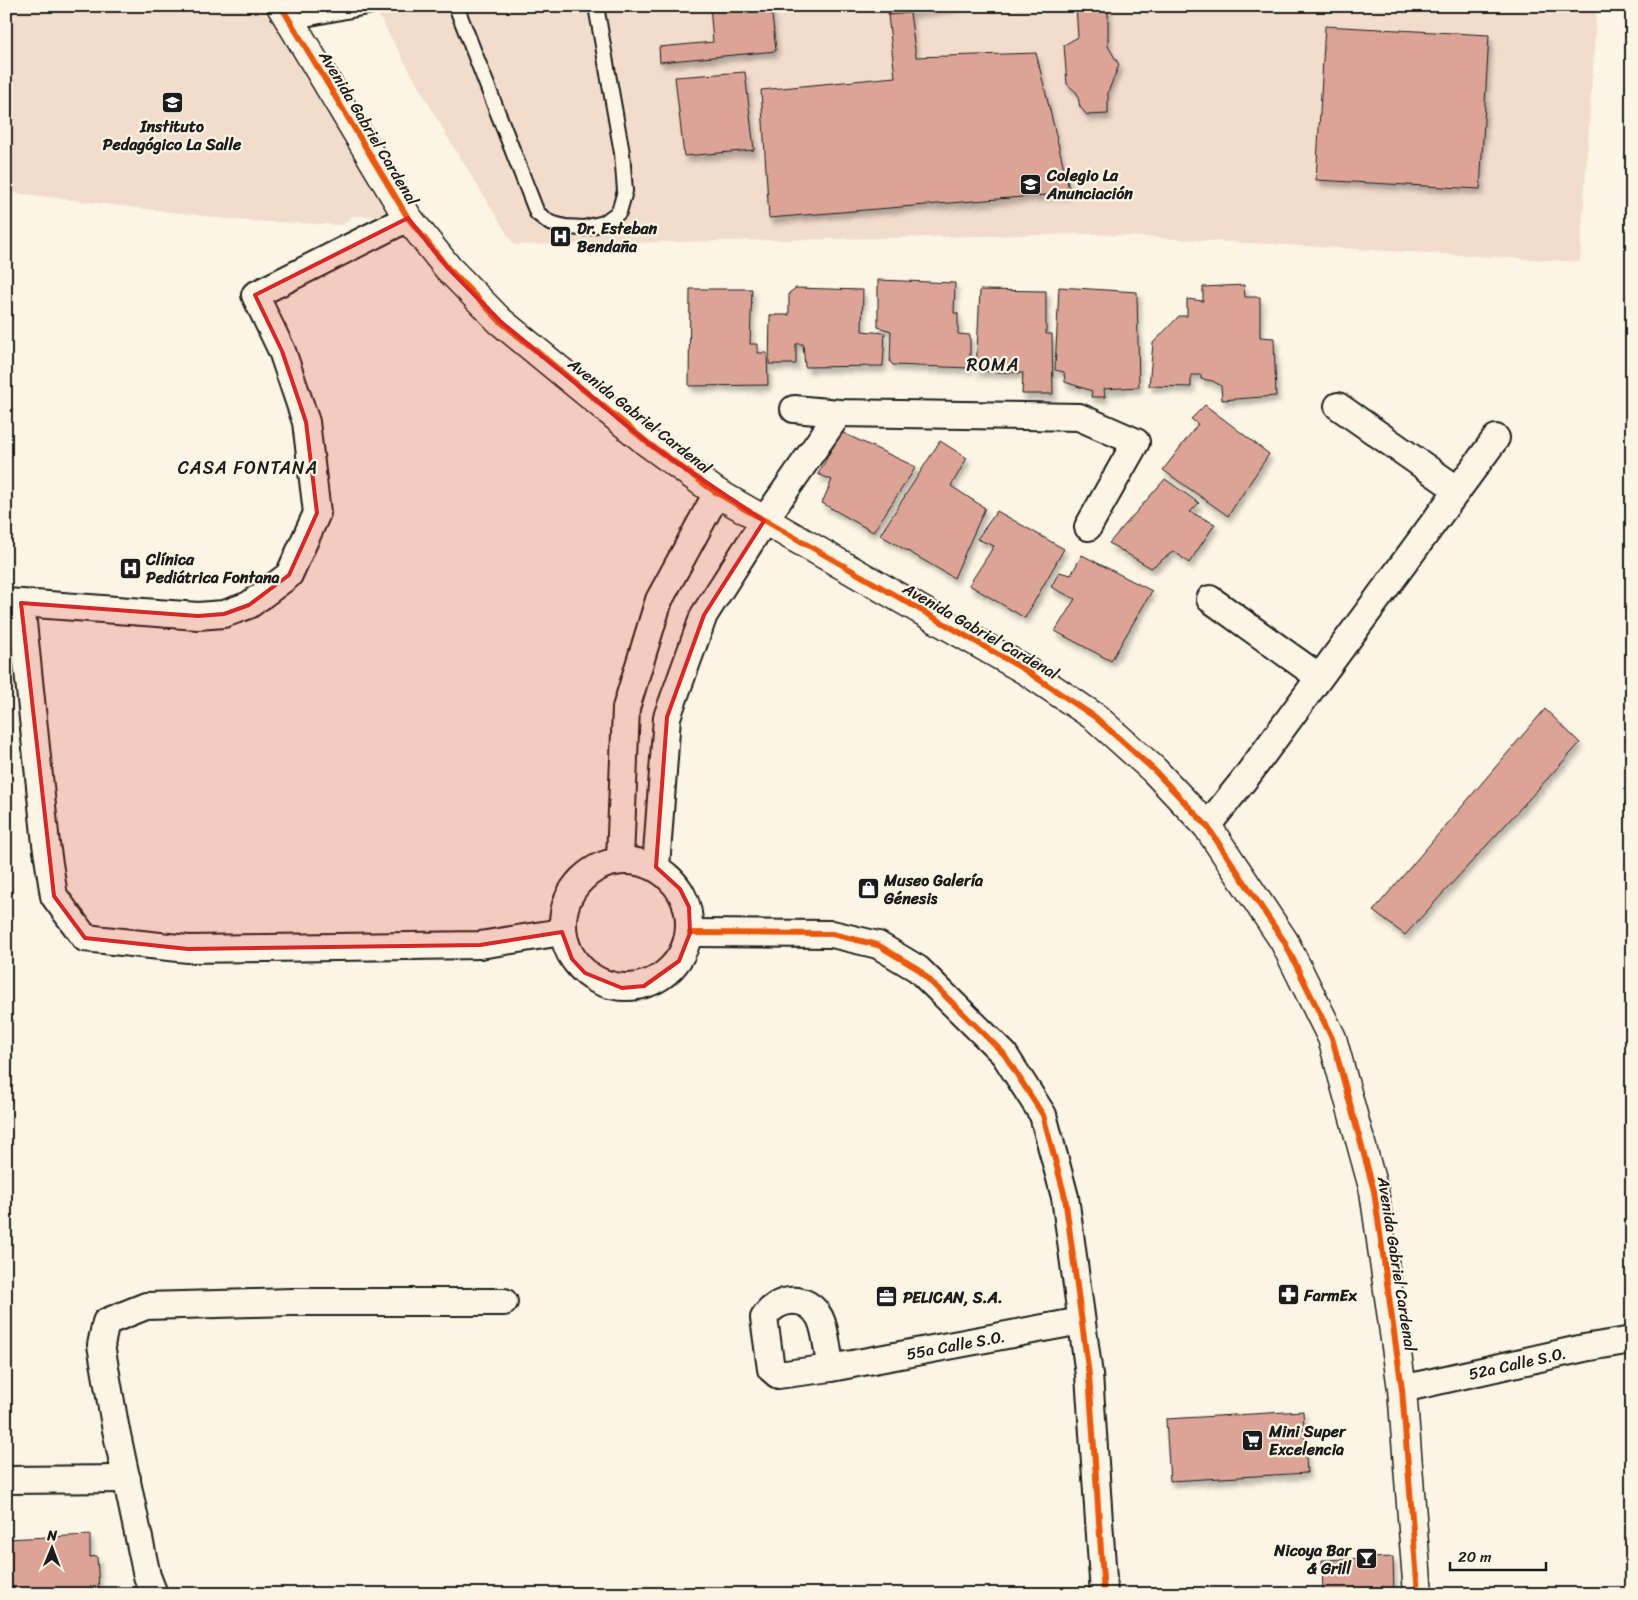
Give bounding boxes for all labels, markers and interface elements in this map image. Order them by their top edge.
street label: Avenida Gabriel Cardenal [311,44,427,212]
school or university icon: Instituto Pedagógico La Salle [160,90,184,114]
place label: Instituto Pedagógico La Salle [103,112,242,159]
place label: Colegio La Anunciación [1046,161,1133,208]
school or university icon: Colegio La Anunciación [1019,172,1043,196]
place label: Dr. Esteban Bendaña [577,214,658,261]
hospital icon: Dr. Esteban Bendaña [549,225,573,249]
district label: ROMA [966,349,1020,381]
street label: Avenida Gabriel Cardenal [561,350,719,482]
district label: CASA FONTANA [178,452,318,484]
place label: Clínica Pediátrica Fontana [145,545,280,592]
hospital icon: Clínica Pediátrica Fontana [118,556,142,580]
street label: Avenida Gabriel Cardenal [896,574,1065,688]
place label: Museo Galería Génesis [883,866,984,913]
shop icon: Museo Galería Génesis [856,877,880,901]
street label: Avenida Gabriel Cardenal [1369,1174,1425,1354]
place label: FarmEx [1303,1281,1357,1310]
place label: PELICAN, S.A. [903,1283,1003,1312]
pharmacy icon: FarmEx [1276,1283,1300,1307]
office icon: PELICAN, S.A. [875,1285,899,1309]
street label: 55a Calle S.O. [904,1321,1007,1368]
street label: 52a Calle S.O. [1465,1338,1569,1388]
place label: Mini Super Excelencia [1268,1417,1347,1464]
supermarket icon: Mini Super Excelencia [1241,1428,1265,1452]
north arrow [28,1522,78,1572]
text: N [46,1523,58,1548]
place label: Nicoya Bar & Grill [1273,1536,1352,1583]
scale bar [1450,1540,1547,1572]
text: 20 m [1458,1544,1492,1570]
bar icon: Nicoya Bar & Grill [1355,1547,1379,1571]

